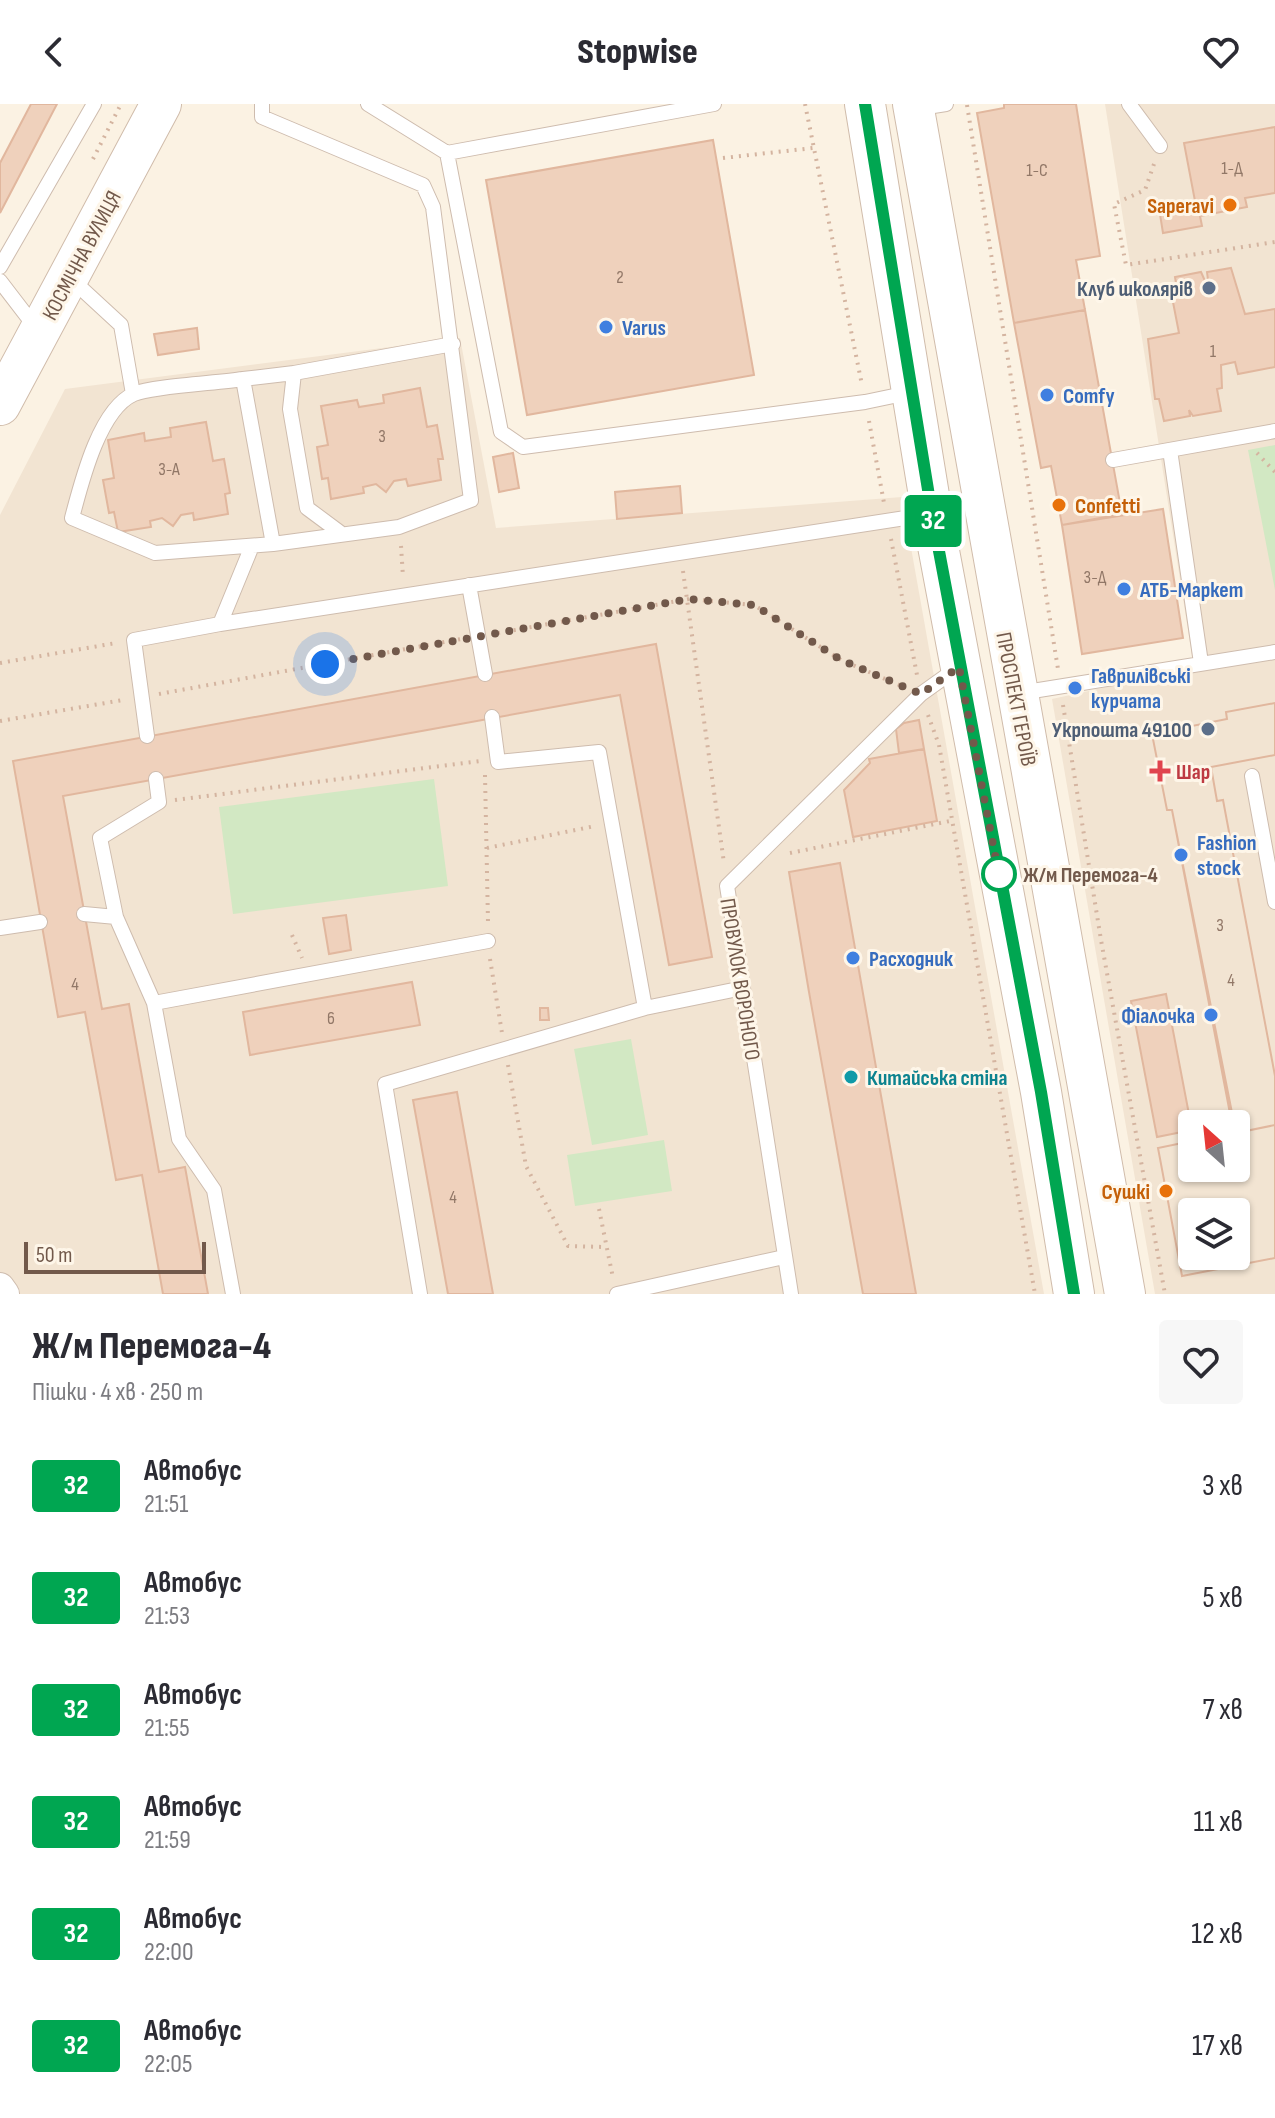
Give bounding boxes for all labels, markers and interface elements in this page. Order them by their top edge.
icon: back [32,30,76,74]
icon: heart [1199,30,1243,74]
text: Stopwise [577,31,698,74]
house number: 1-Д [1221,158,1243,179]
house number: 1-С [1026,160,1048,181]
street label: КОСМІЧНА ВУЛИЦЯ [37,186,128,325]
place label: Saperavi [1147,193,1214,220]
marker: Saperavi [1221,196,1239,214]
house number: 2 [616,267,624,288]
place label: Клуб школярів [1077,276,1193,303]
marker: Клуб школярів [1200,279,1218,297]
place label: Varus [622,315,666,342]
marker: Varus [597,318,615,336]
house number: 1 [1210,341,1217,362]
place label: Comfy [1063,383,1115,410]
marker: Comfy [1038,386,1056,404]
house number: 3 [378,426,386,447]
house number: 3-А [158,459,180,480]
place label: Confetti [1075,493,1140,520]
line badge: 32 [897,495,969,547]
marker: Confetti [1050,496,1068,514]
text: 32 [921,504,945,537]
house number: 3-Д [1084,567,1107,588]
place label: АТБ-Маркет [1139,577,1243,604]
marker: АТБ-Маркет [1115,580,1133,598]
street label: ПРОСПЕКТ ГЕРОЇВ [989,630,1042,769]
your location [305,644,345,684]
place label: Гаврилівські курчата [1091,663,1191,715]
marker: Гаврилівські курчата [1066,679,1084,697]
place label: Укрпошта 49100 [1052,717,1192,744]
marker: Укрпошта 49100 [1199,720,1217,738]
place label: Шар [1176,759,1210,786]
marker: Шар [1151,762,1169,780]
place label: Fashion stock [1197,830,1257,882]
marker: Fashion stock [1172,846,1190,864]
marker: Ж/м Перемога-4 [982,857,1016,891]
place label: Ж/м Перемога-4 [1023,862,1158,889]
street label: ПРОВУЛОК ВОРОНОГО [713,896,766,1062]
house number: 3 [1216,915,1224,936]
place label: Расходник [869,946,954,973]
marker: Расходник [844,949,862,967]
house number: 4 [1227,970,1235,991]
house number: 4 [71,974,79,995]
place label: Фіалочка [1121,1003,1195,1030]
marker: Фіалочка [1202,1006,1220,1024]
house number: 6 [327,1008,335,1029]
place label: Китайська стіна [867,1065,1007,1092]
marker: Китайська стіна [842,1068,860,1086]
north arrow [1178,1110,1250,1182]
map controls [1178,1110,1250,1270]
place label: Сушкі [1101,1179,1150,1206]
marker: Сушкі [1157,1182,1175,1200]
house number: 4 [449,1187,457,1208]
button: layers [1178,1198,1250,1270]
scale bar [24,1238,206,1274]
text: 50 m [36,1242,72,1269]
button: heart [1159,1320,1243,1404]
text: Ж/м Перемога-4 [32,1324,271,1369]
text: Пішки · 4 хв · 250 m [32,1377,203,1408]
text: Автобус [144,1453,242,1489]
text: 3 хв [1202,1468,1243,1504]
text: 32 [64,1469,88,1502]
text: 21:51 [144,1489,188,1520]
text: Автобус [144,1565,242,1601]
text: 5 хв [1202,1580,1243,1616]
text: 32 [64,1581,88,1614]
text: 21:53 [144,1601,190,1632]
text: Автобус [144,1677,242,1713]
text: 7 хв [1203,1692,1243,1728]
text: 32 [64,1693,88,1726]
text: 21:55 [144,1713,190,1744]
text: Автобус [144,1789,242,1825]
text: 11 хв [1194,1804,1243,1840]
text: 32 [64,1805,88,1838]
text: 21:59 [144,1825,191,1856]
text: Автобус [144,1901,242,1937]
text: 12 хв [1191,1916,1243,1952]
text: 32 [64,1917,88,1950]
text: 22:00 [144,1937,194,1968]
text: Автобус [144,2013,242,2049]
text: 17 хв [1192,2028,1243,2064]
text: 32 [64,2029,88,2062]
text: 22:05 [144,2049,192,2080]

